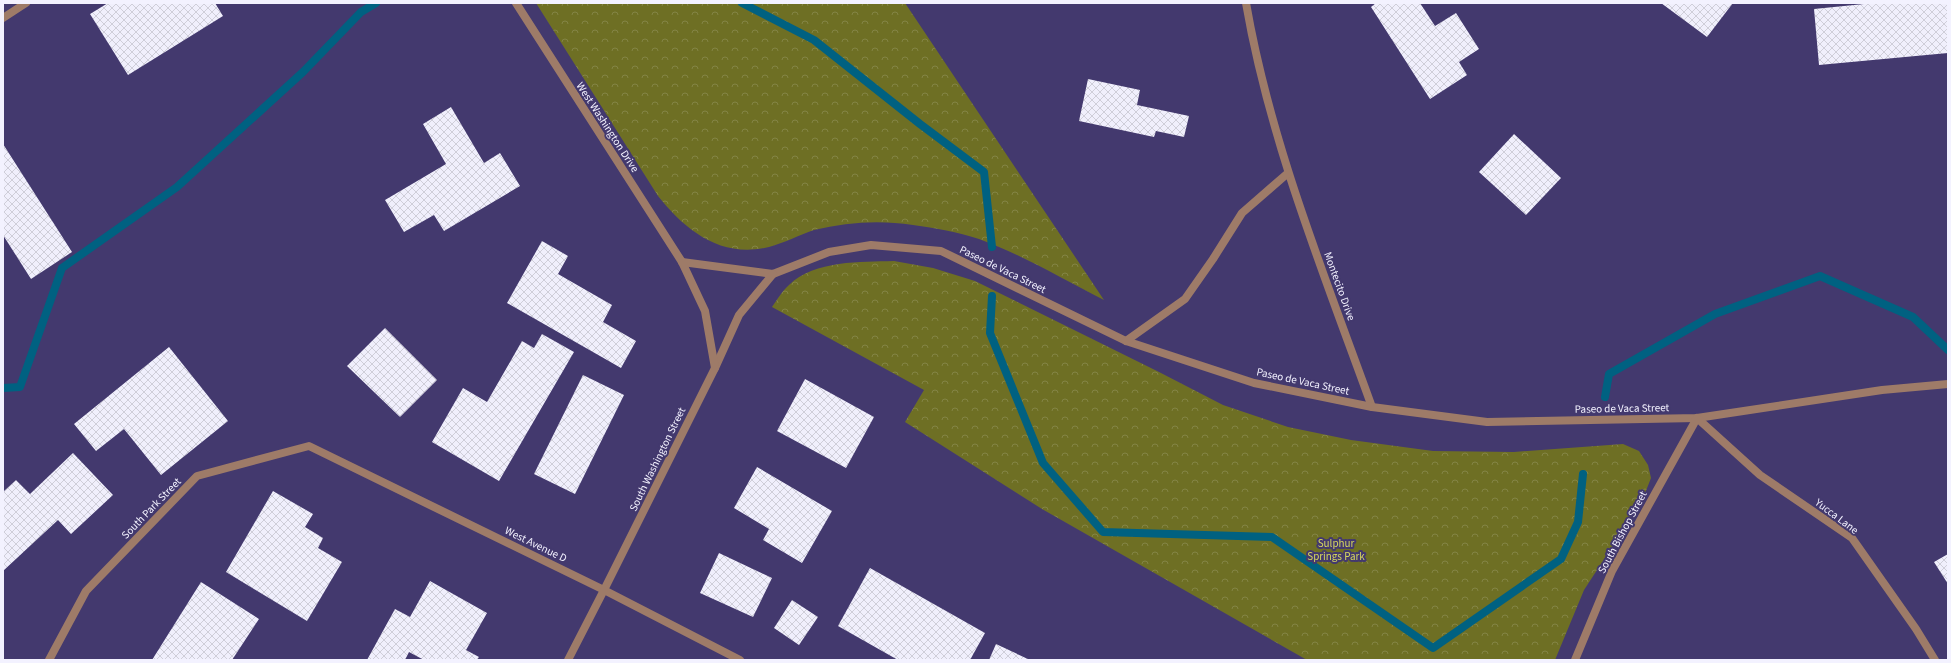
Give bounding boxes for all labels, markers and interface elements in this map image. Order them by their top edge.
street label: West Washington Drive [573,79,643,176]
street label: Paseo de Vaca Street [957,242,1049,297]
street label: Montecito Drive [1320,250,1359,323]
street label: Paseo de Vaca Street [1255,364,1351,399]
street label: Paseo de Vaca Street [1575,400,1670,417]
street label: South Washington Street [626,404,689,514]
street label: South Park Street [118,474,185,542]
street label: South Bishop Street [1594,488,1651,576]
street label: Yucca Lane [1811,495,1862,538]
street label: West Avenue D [502,523,570,566]
park label: Sulphur Springs Park [1307,536,1365,564]

